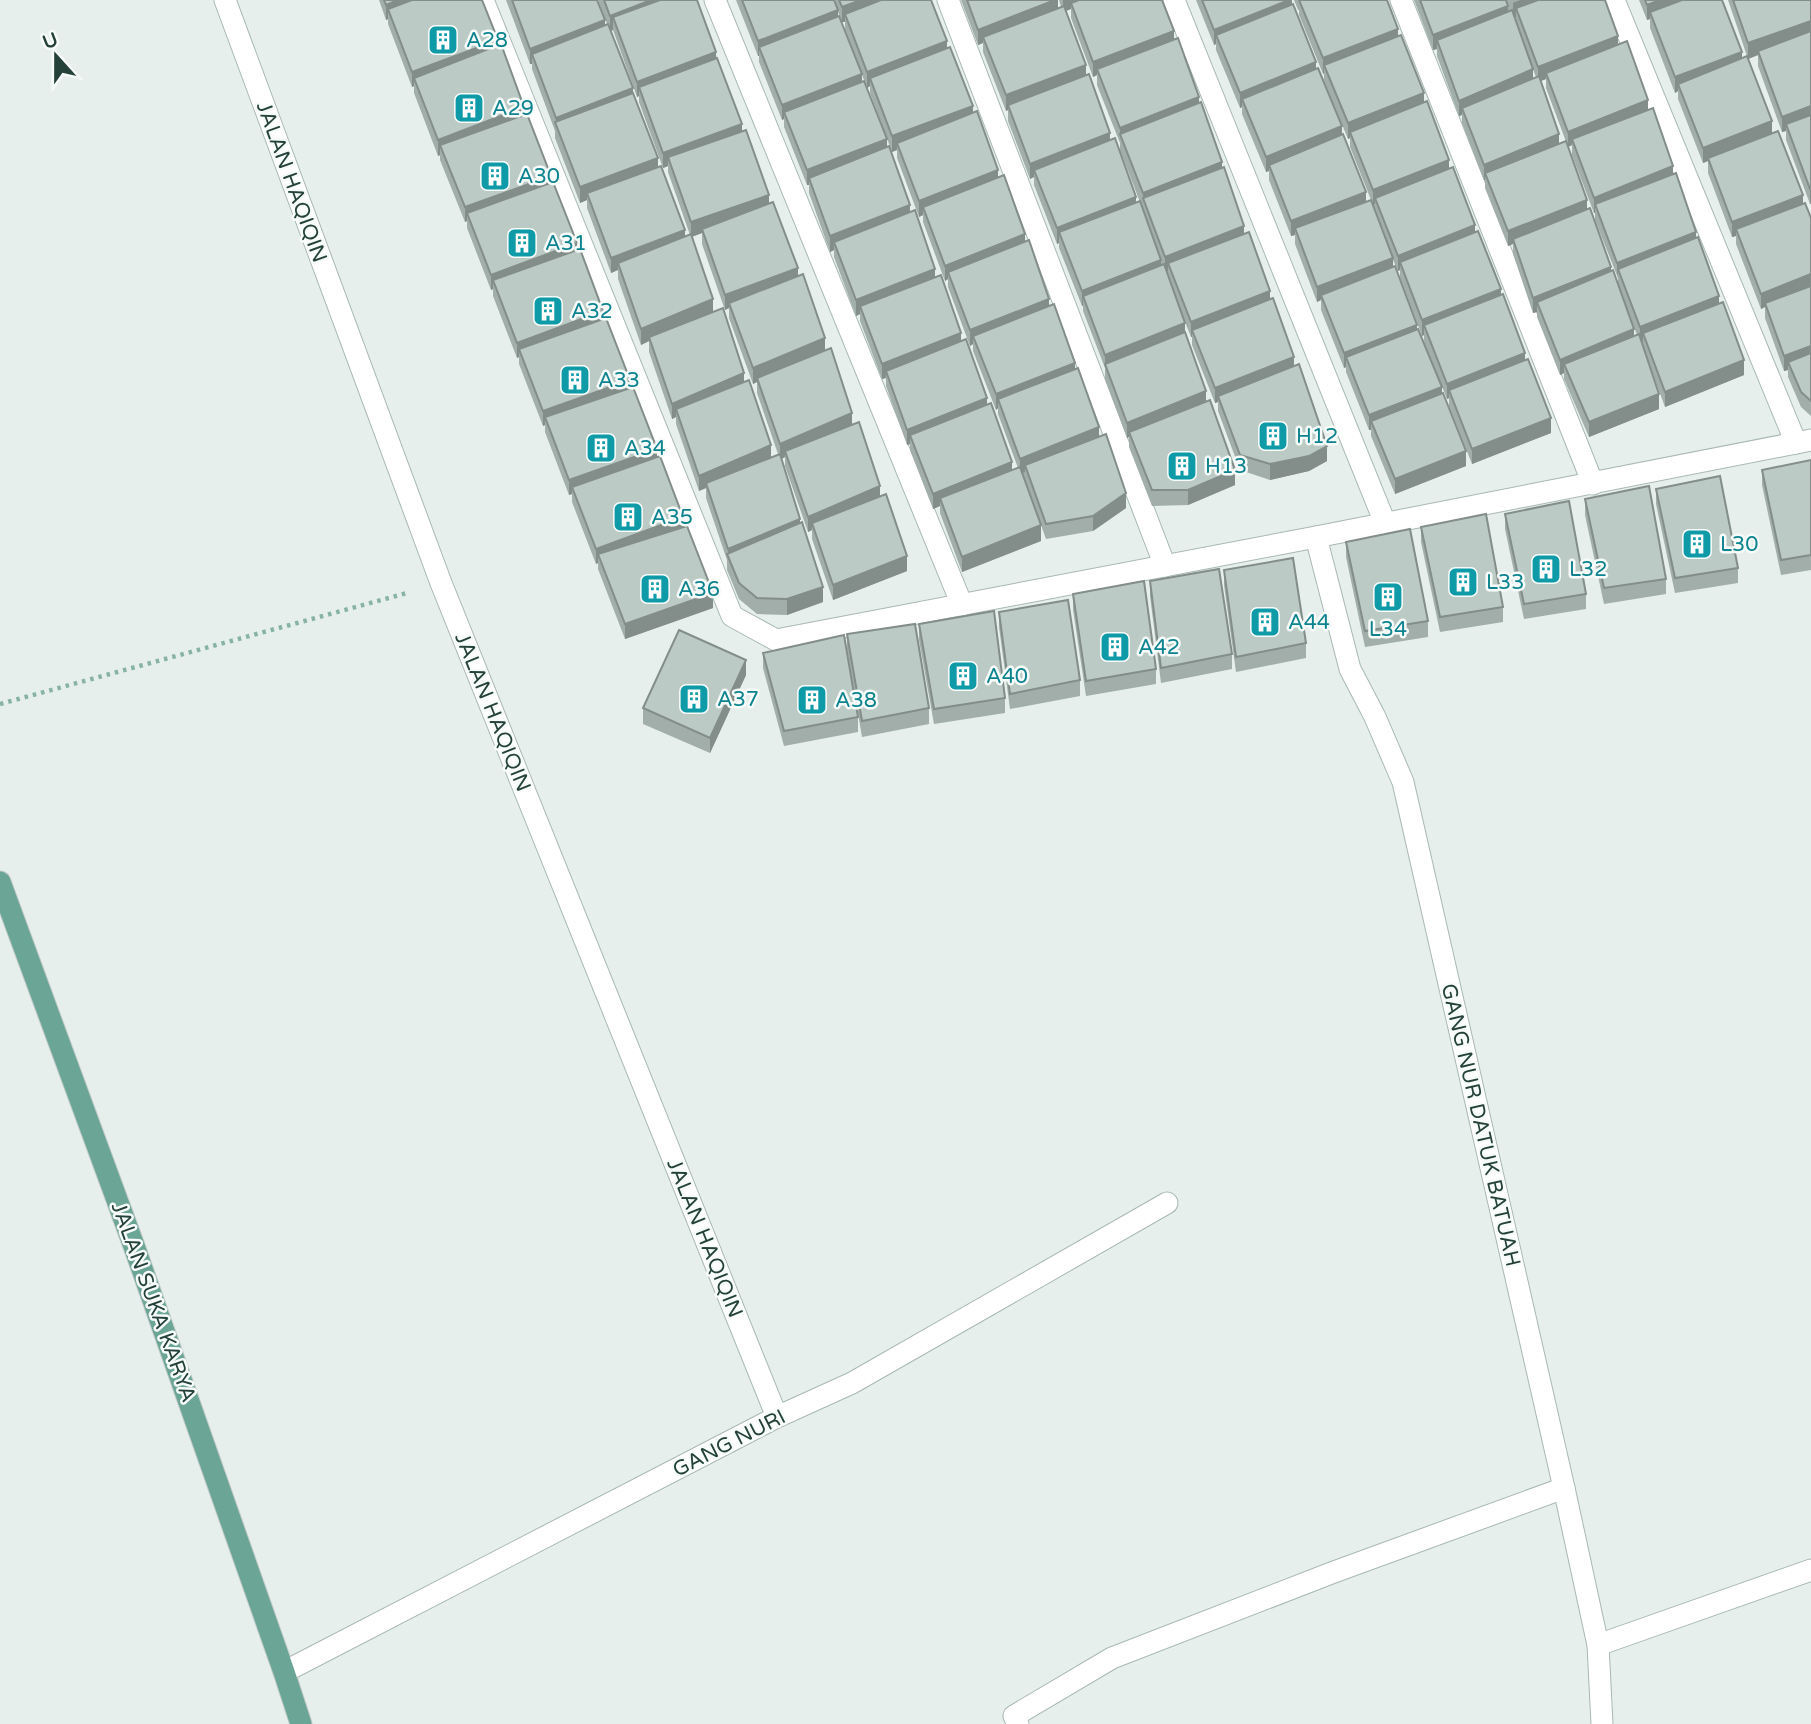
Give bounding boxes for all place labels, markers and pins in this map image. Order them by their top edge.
building icon: A28 [426,23,460,57]
place label: A28 [466,28,508,53]
building icon: A29 [452,91,486,125]
place label: A29 [492,96,534,121]
building icon: A30 [478,159,512,193]
place label: A30 [518,164,560,189]
building icon: A31 [505,226,539,260]
place label: A31 [545,231,587,256]
building icon: A32 [531,294,565,328]
place label: A32 [571,299,613,324]
building icon: A33 [558,363,592,397]
place label: A33 [598,368,640,393]
building icon: H12 [1256,419,1290,453]
place label: H12 [1296,424,1338,449]
building icon: A34 [584,431,618,465]
place label: A34 [624,436,666,461]
building icon: H13 [1165,449,1199,483]
place label: H13 [1205,454,1247,479]
building icon: A35 [611,500,645,534]
place label: A35 [651,505,693,530]
building icon: L30 [1680,527,1714,561]
place label: L30 [1720,532,1758,557]
building icon: L32 [1529,552,1563,586]
place label: L32 [1569,557,1607,582]
building icon: L33 [1446,565,1480,599]
place label: L33 [1486,570,1524,595]
building icon: A36 [638,572,672,606]
place label: A36 [678,577,720,602]
building icon: L34 [1371,580,1405,614]
building icon: A44 [1248,605,1282,639]
place label: A44 [1288,610,1330,635]
place label: L34 [1369,617,1407,642]
building icon: A42 [1098,630,1132,664]
place label: A42 [1138,635,1180,660]
building icon: A40 [946,659,980,693]
place label: A40 [986,664,1028,689]
building icon: A37 [677,682,711,716]
building icon: A38 [795,683,829,717]
place label: A37 [717,687,759,712]
place label: A38 [835,688,877,713]

